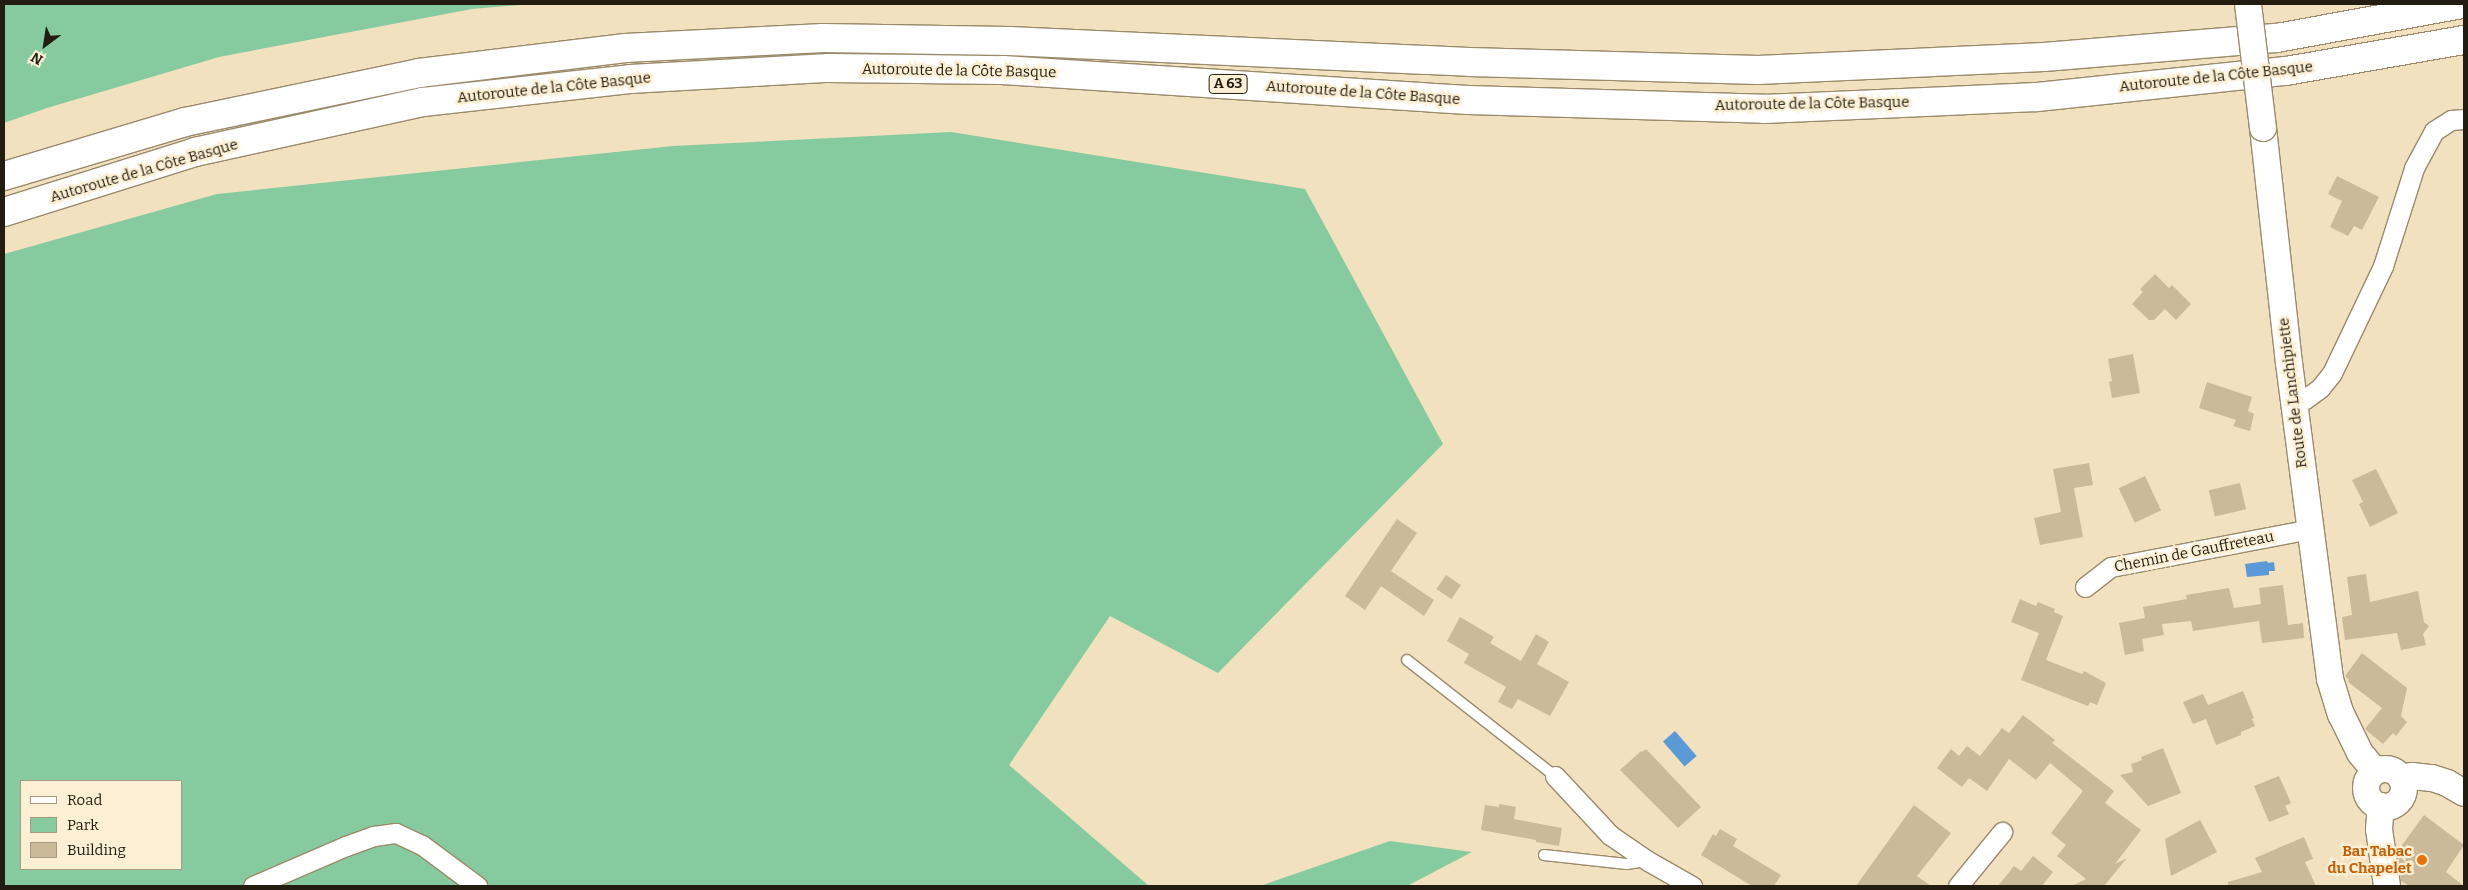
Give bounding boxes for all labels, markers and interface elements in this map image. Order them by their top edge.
north arrow [20,20,70,70]
text: N [28,48,46,68]
street label: Autoroute de la Côte Basque [2118,58,2314,96]
street label: Autoroute de la Côte Basque [862,60,1056,82]
street label: Autoroute de la Côte Basque [456,69,652,107]
road number: A 63 [1208,72,1248,96]
street label: Autoroute de la Côte Basque [1265,77,1461,109]
street label: Autoroute de la Côte Basque [1715,93,1909,115]
street label: Autoroute de la Côte Basque [48,136,240,206]
street label: Route de Lanchipiette [2275,317,2311,469]
street label: Chemin de Gauffreteau [2113,528,2275,576]
legend [20,780,182,870]
text: Road [67,791,102,809]
text: Park [67,816,99,834]
text: Building [67,841,126,859]
place label: Bar Tabac du Chapelet [2328,842,2412,877]
marker: Bar Tabac du Chapelet [2416,854,2428,866]

